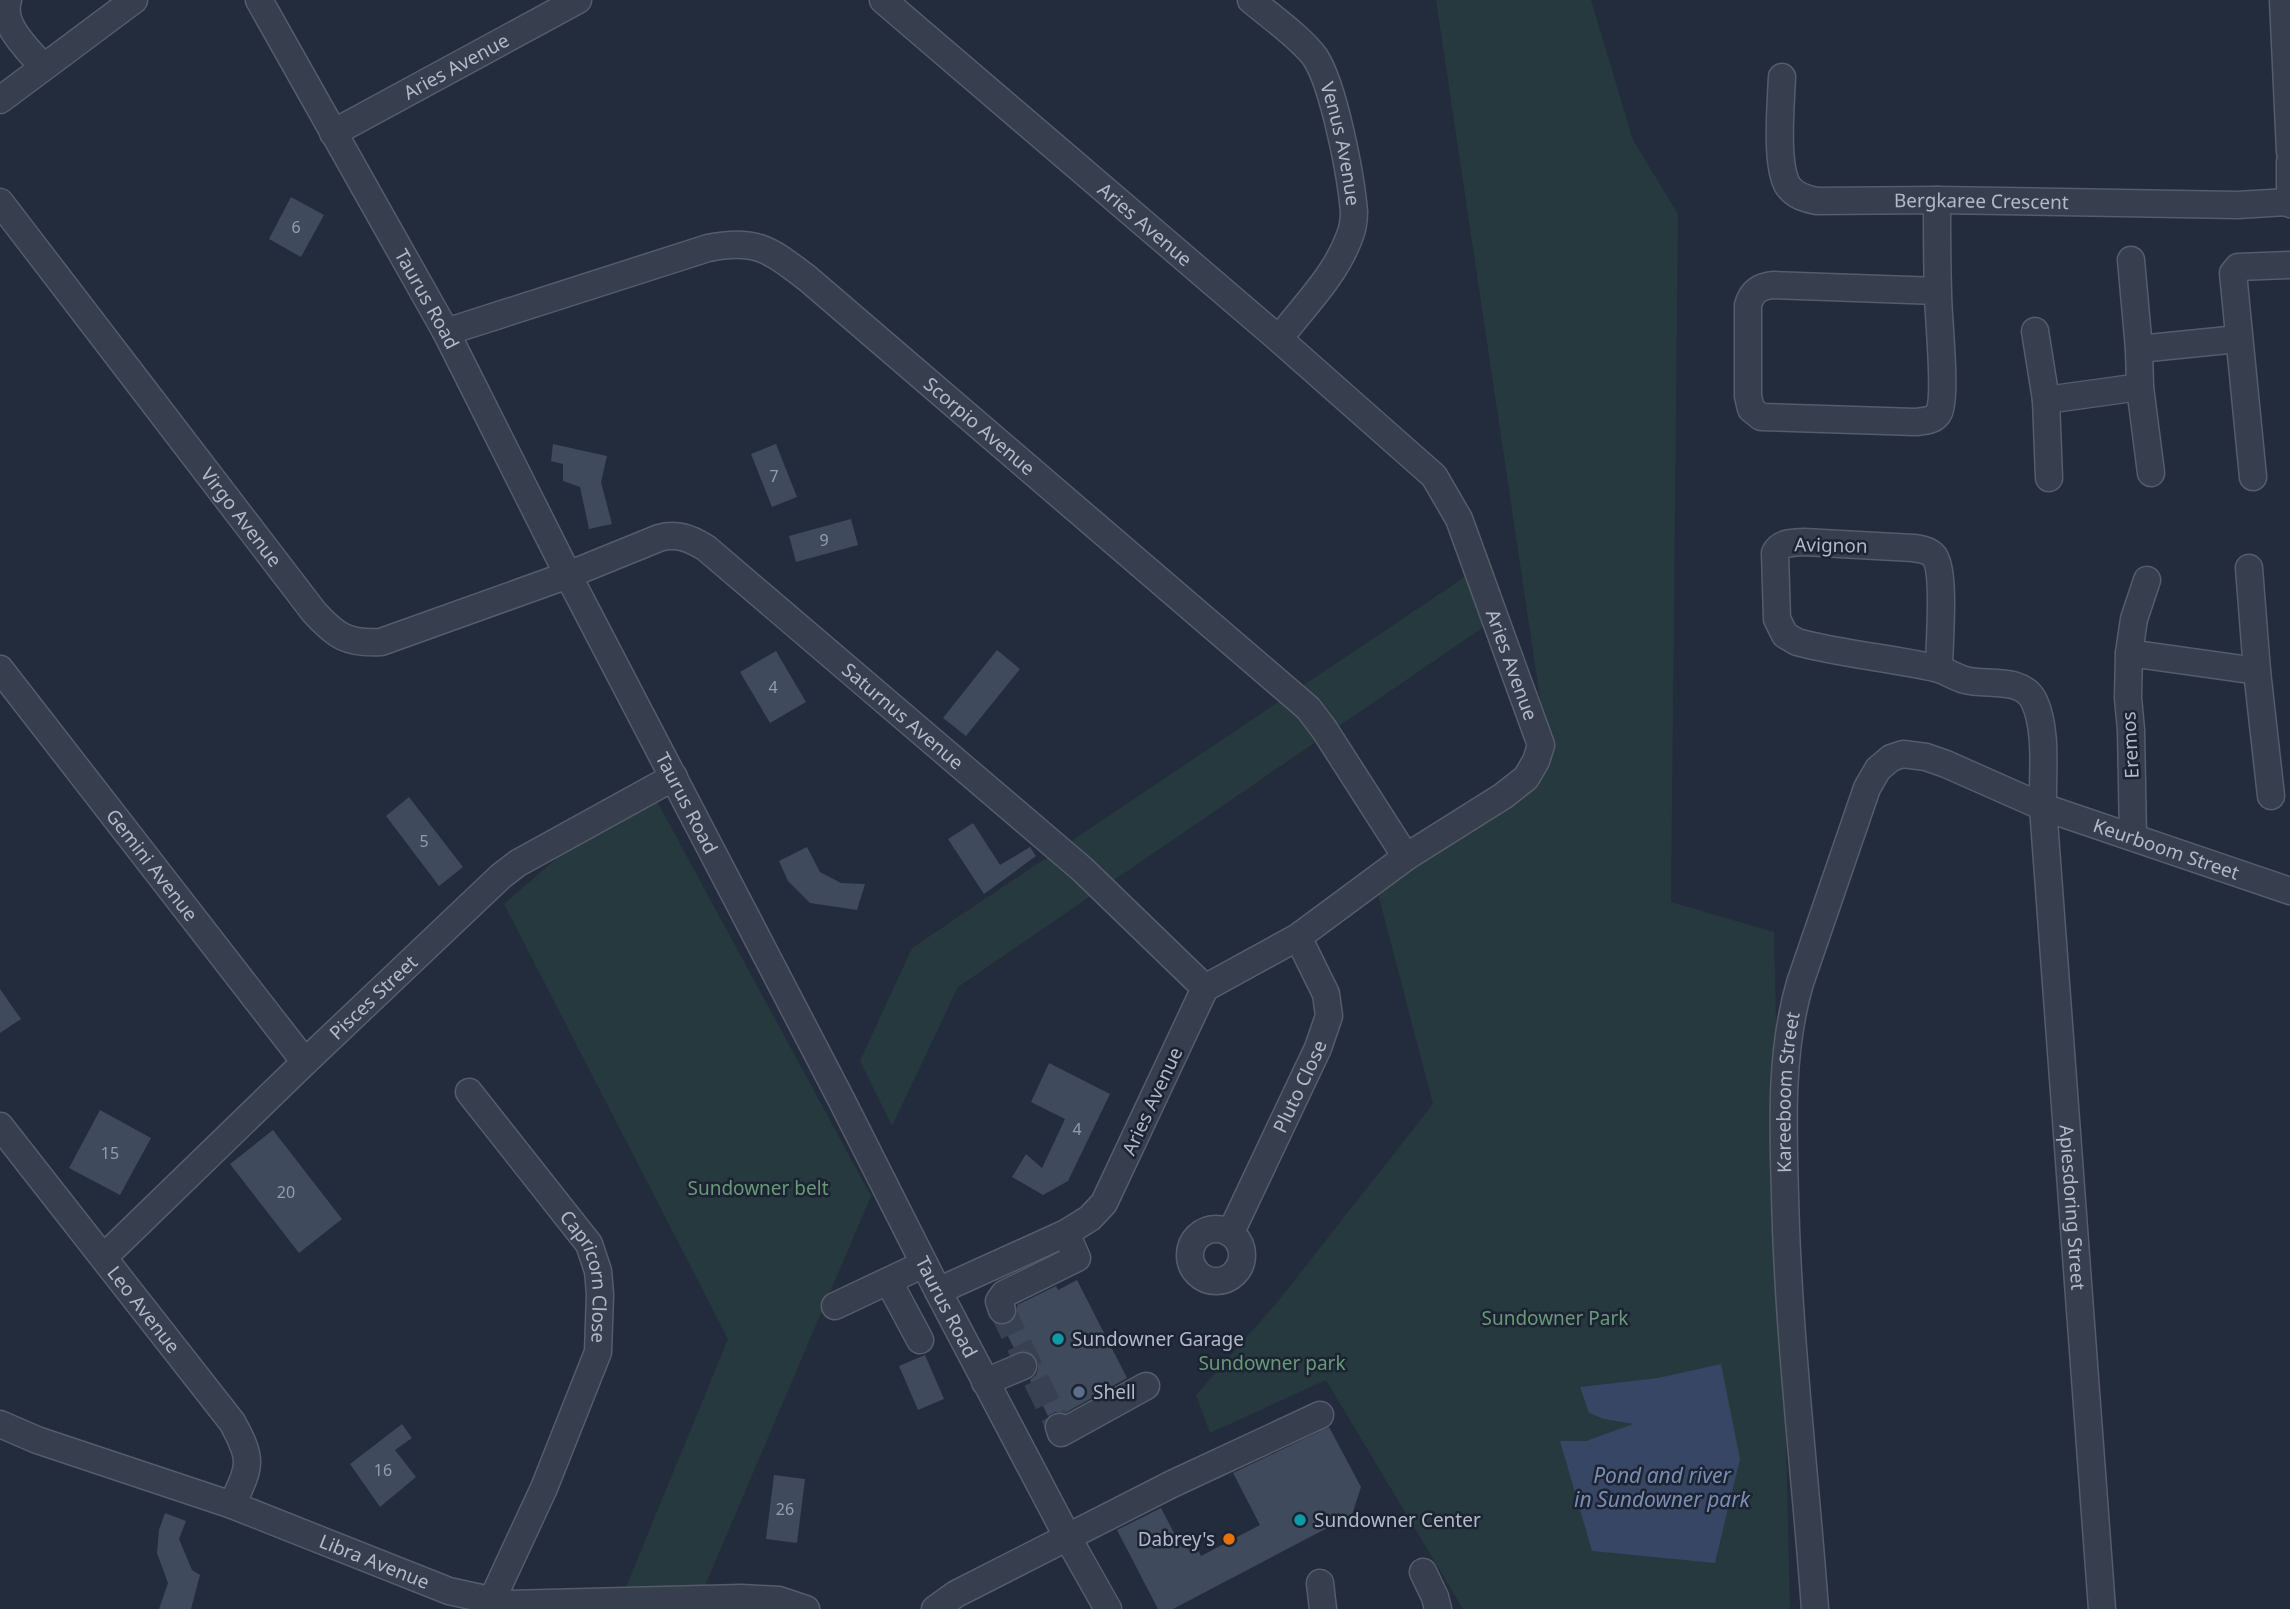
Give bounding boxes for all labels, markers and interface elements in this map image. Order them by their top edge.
street label: Aries Avenue [399,27,513,105]
street label: Venus Avenue [1314,78,1366,207]
street label: Aries Avenue [1092,177,1198,272]
street label: Bergkaree Crescent [1894,187,2069,215]
house number: 6 [291,216,301,238]
street label: Taurus Road [389,244,465,353]
street label: Scorpio Avenue [918,371,1041,481]
street label: Virgo Avenue [195,462,288,572]
house number: 7 [769,465,779,487]
house number: 9 [819,529,829,551]
street label: Avignon [1794,531,1868,559]
street label: Aries Avenue [1480,606,1544,724]
street label: Saturnus Avenue [837,657,969,775]
house number: 4 [768,676,778,698]
street label: Eremos [2115,711,2145,779]
street label: Taurus Road [650,748,724,858]
street label: Gemini Avenue [100,803,204,926]
street label: Keurboom Street [2090,812,2243,886]
house number: 5 [419,830,429,852]
street label: Pisces Street [323,949,423,1045]
street label: Kareeboom Street [1771,1009,1806,1173]
street label: Pluto Close [1267,1037,1333,1137]
street label: Aries Avenue [1116,1043,1188,1159]
house number: 4 [1072,1118,1082,1140]
street label: Apiesdoring Street [2053,1124,2092,1291]
house number: 15 [101,1142,119,1164]
park label: Sundowner belt [687,1175,829,1201]
house number: 20 [277,1181,295,1203]
street label: Capricorn Close [554,1205,613,1344]
street label: Taurus Road [910,1252,984,1362]
street label: Leo Avenue [101,1260,186,1358]
park label: Sundowner Park [1481,1305,1629,1331]
place label: Sundowner Garage [1072,1326,1244,1352]
marker: Sundowner Garage [1050,1331,1066,1347]
park label: Sundowner park [1198,1350,1346,1376]
place label: Shell [1093,1379,1136,1405]
marker: Shell [1071,1384,1087,1400]
house number: 16 [374,1459,392,1481]
water label: Pond and river in Sundowner park [1574,1461,1752,1513]
house number: 26 [776,1498,794,1520]
place label: Sundowner Center [1314,1507,1481,1533]
marker: Sundowner Center [1292,1512,1308,1528]
place label: Dabrey's [1138,1526,1215,1552]
street label: Libra Avenue [315,1528,433,1595]
marker: Dabrey's [1221,1531,1237,1547]

